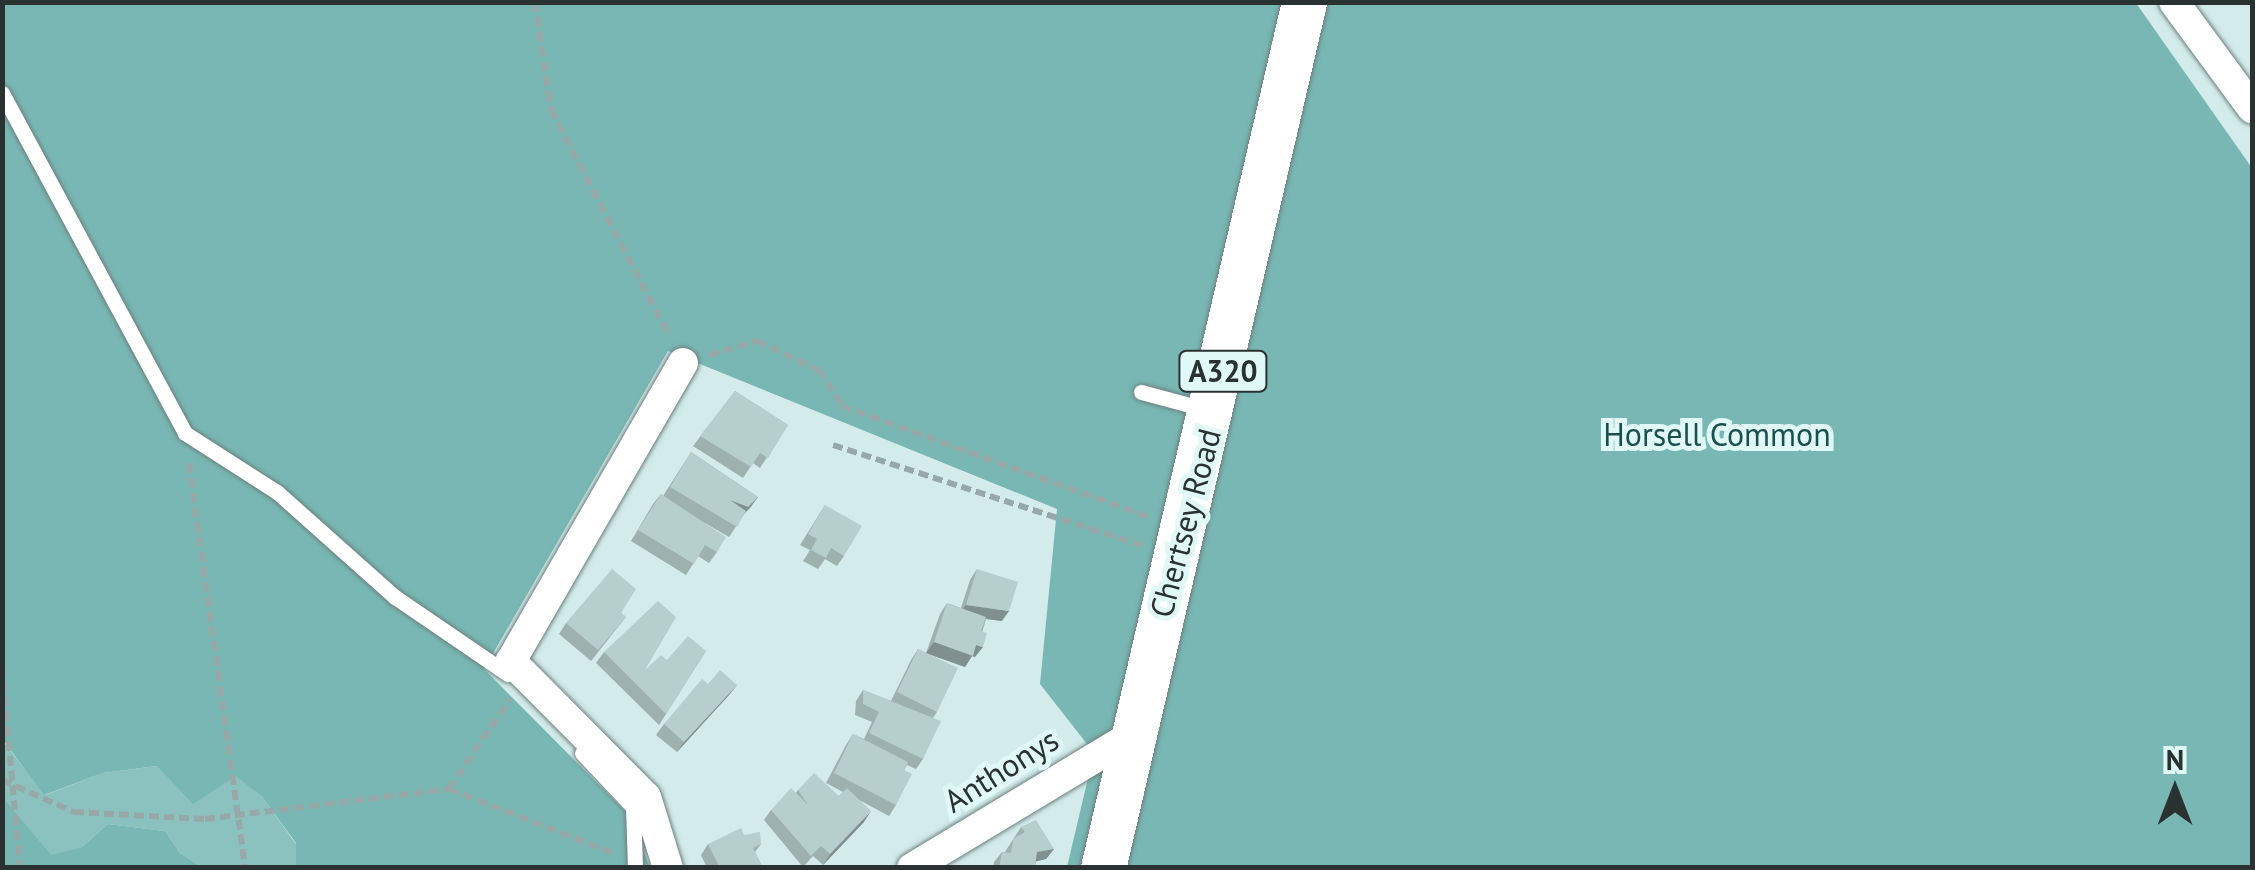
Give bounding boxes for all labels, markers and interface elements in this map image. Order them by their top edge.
road number: A320 [1178,346,1268,396]
park label: Horsell Common [1603,415,1831,453]
street label: Chertsey Road [1141,424,1229,622]
street label: Anthonys [937,720,1065,820]
north arrow [2125,740,2225,840]
text: N [2166,741,2184,778]

